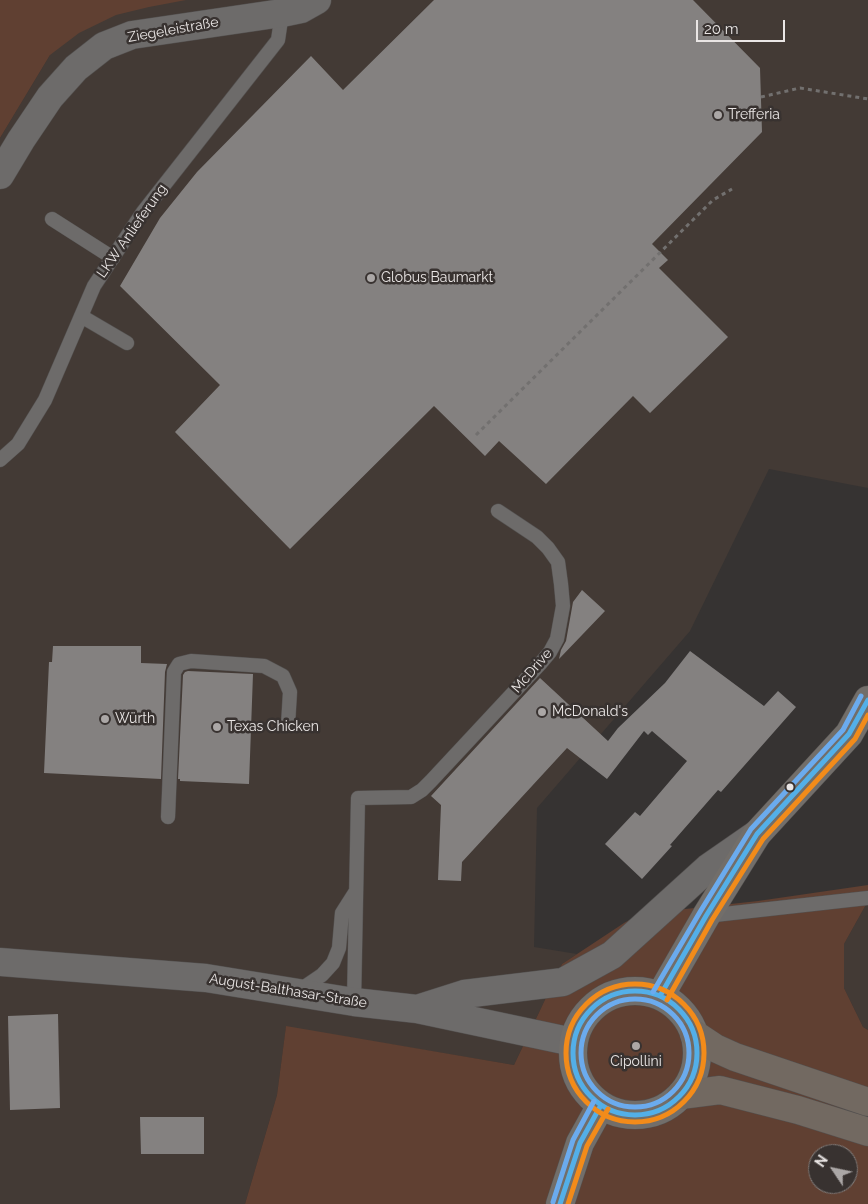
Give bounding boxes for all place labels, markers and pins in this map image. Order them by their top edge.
place label: Trefferia [728,107,780,123]
marker: Trefferia [712,109,724,121]
place label: Globus Baumarkt [381,270,493,286]
marker: Globus Baumarkt [365,272,377,284]
place label: McDonald's [552,704,628,720]
marker: McDonald's [536,706,548,718]
place label: Würth [115,711,155,727]
marker: Würth [99,713,111,725]
place label: Texas Chicken [227,719,319,735]
marker: Texas Chicken [211,721,223,733]
unlabelled marker [785,782,795,792]
marker: Cipollini [630,1040,642,1052]
place label: Cipollini [610,1054,662,1070]

